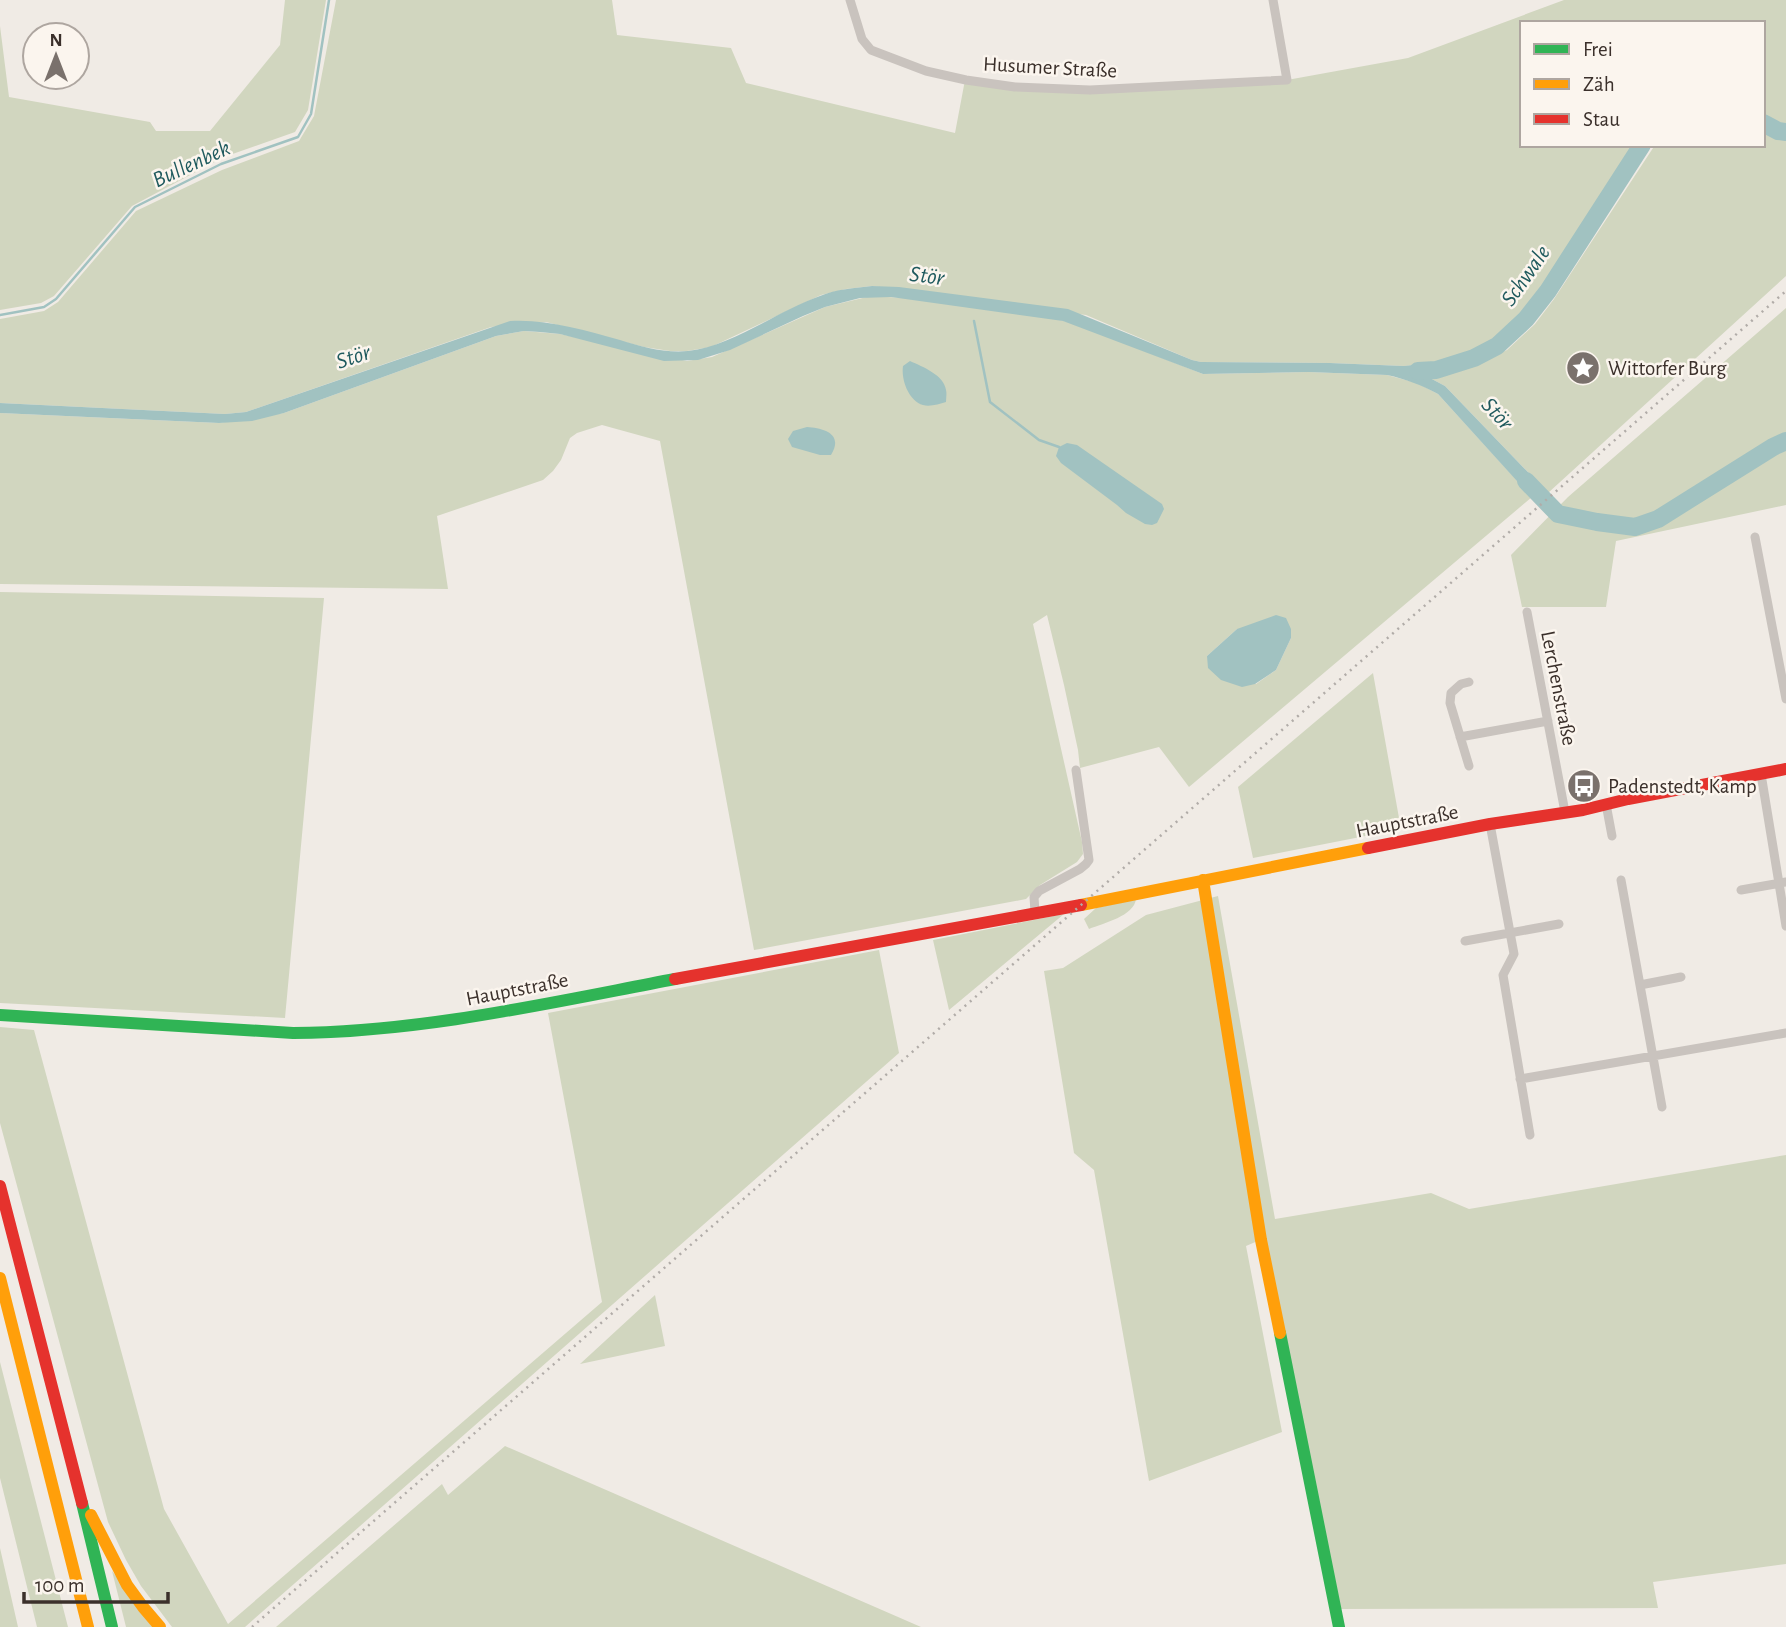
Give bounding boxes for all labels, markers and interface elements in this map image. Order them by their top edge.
north arrow [21,21,91,91]
legend [1520,21,1765,147]
text: N [49,31,63,50]
text: Frei [1583,39,1613,60]
street label: Husumer Straße [982,54,1117,81]
text: Zäh [1583,74,1615,95]
text: Stau [1583,109,1620,130]
water label: Bullenbek [149,136,234,192]
water label: Schwale [1497,241,1555,310]
water label: Stör [908,263,946,290]
water label: Stör [333,341,374,374]
place icon: Wittorfer Burg [1564,349,1602,387]
place label: Wittorfer Burg [1608,358,1727,379]
water label: Stör [1477,394,1517,435]
street label: Lerchenstraße [1537,629,1580,747]
bus stop icon: Padenstedt, Kamp [1565,767,1603,805]
place label: Padenstedt, Kamp [1608,776,1757,797]
street label: Hauptstraße [1354,801,1460,842]
street label: Hauptstraße [464,969,570,1010]
scale bar [24,1560,168,1604]
text: 100 m [35,1575,85,1596]

